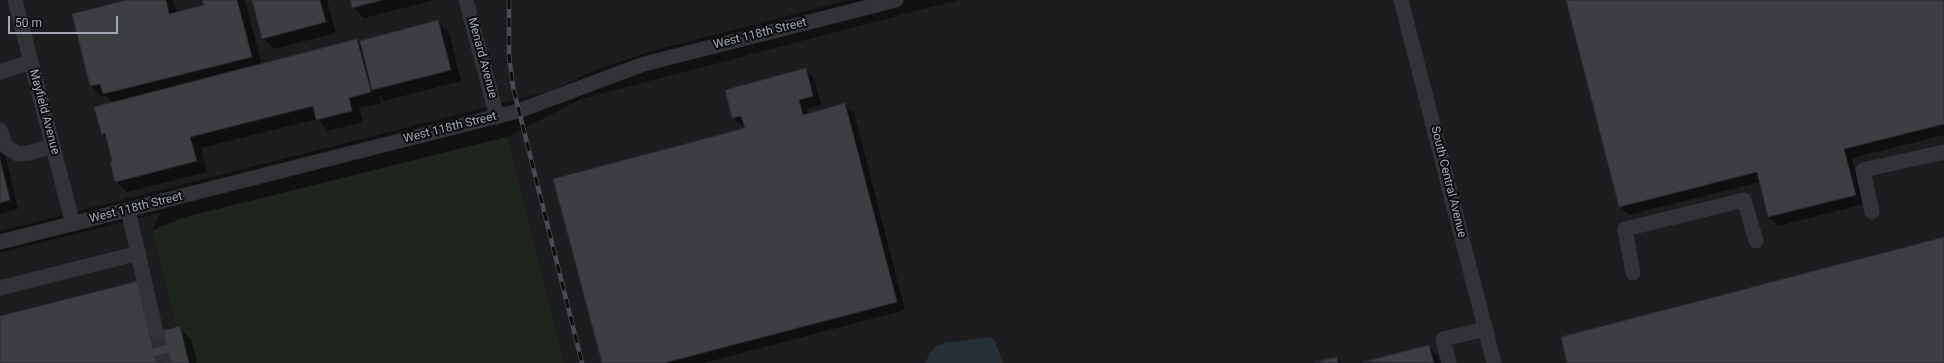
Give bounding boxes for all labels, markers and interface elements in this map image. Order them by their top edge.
scale bar [10,8,120,34]
street label: West 118th Street [712,15,808,53]
text: 50 m [15,16,42,30]
street label: Menard Avenue [464,16,500,100]
street label: Mayfield Avenue [26,68,62,156]
street label: West 118th Street [402,109,498,147]
street label: South Central Avenue [1427,125,1469,239]
street label: West 118th Street [88,189,184,227]

